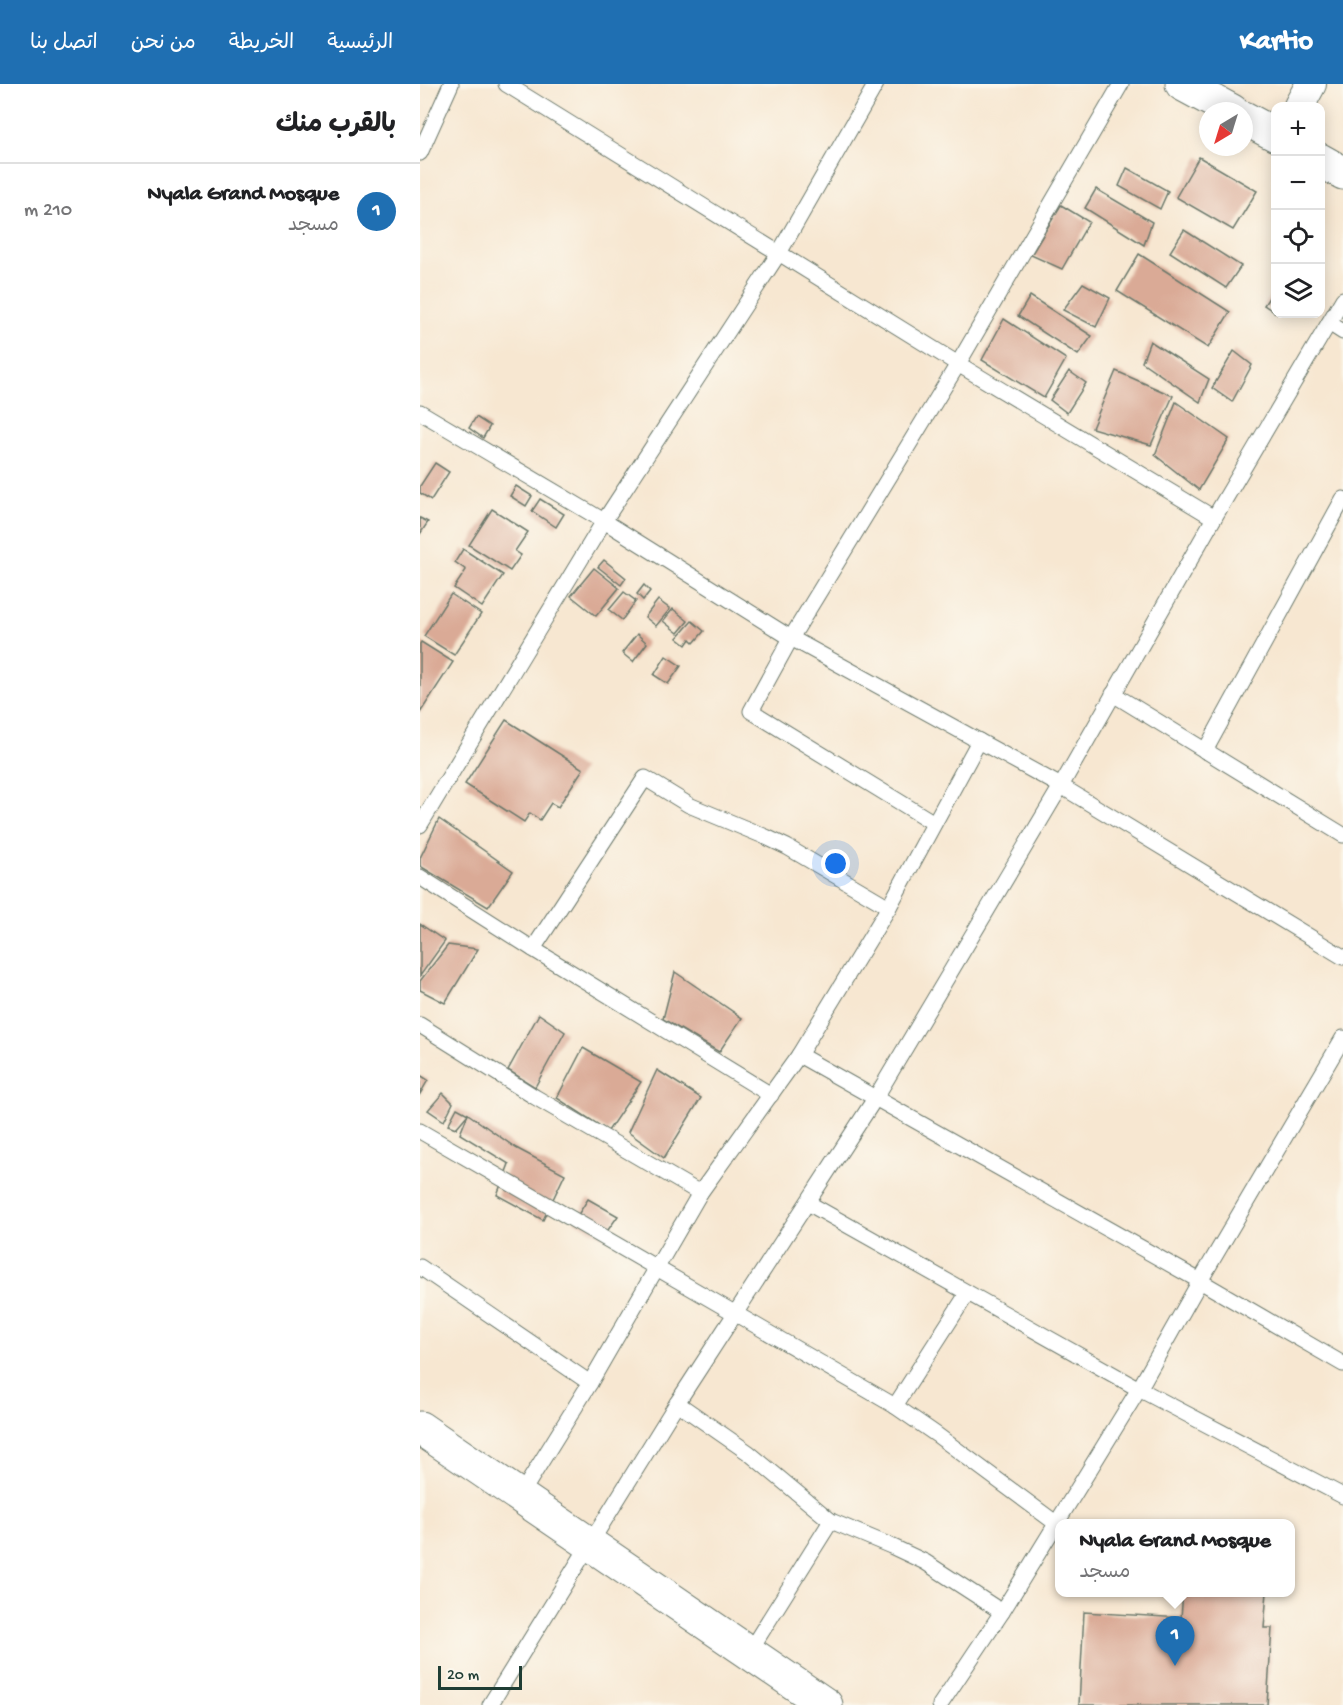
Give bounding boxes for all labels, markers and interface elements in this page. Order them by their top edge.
text: Kartio [1240,26,1313,59]
text: اتصل بنا [30,32,98,57]
text: من نحن [131,32,196,57]
text: الخريطة [229,32,294,57]
text: الرئيسية [327,32,393,57]
north arrow [1199,102,1253,156]
map controls [1271,102,1325,318]
button: + [1271,102,1325,156]
text: بالقرب منك [276,111,396,142]
button: − [1271,156,1325,210]
text: Nyala Grand Mosque [147,182,339,208]
text: 210 m [24,200,72,223]
text: 1 [372,200,381,223]
button: locate [1271,210,1325,264]
text: مسجد [288,215,339,238]
button: layers [1271,264,1325,318]
your location [821,849,850,878]
popup [1055,1519,1295,1597]
text: Nyala Grand Mosque [1079,1529,1271,1555]
text: مسجد [1079,1562,1131,1585]
pin: 1 [1156,1616,1194,1666]
scale bar [438,1663,522,1690]
text: 20 m [447,1667,479,1686]

